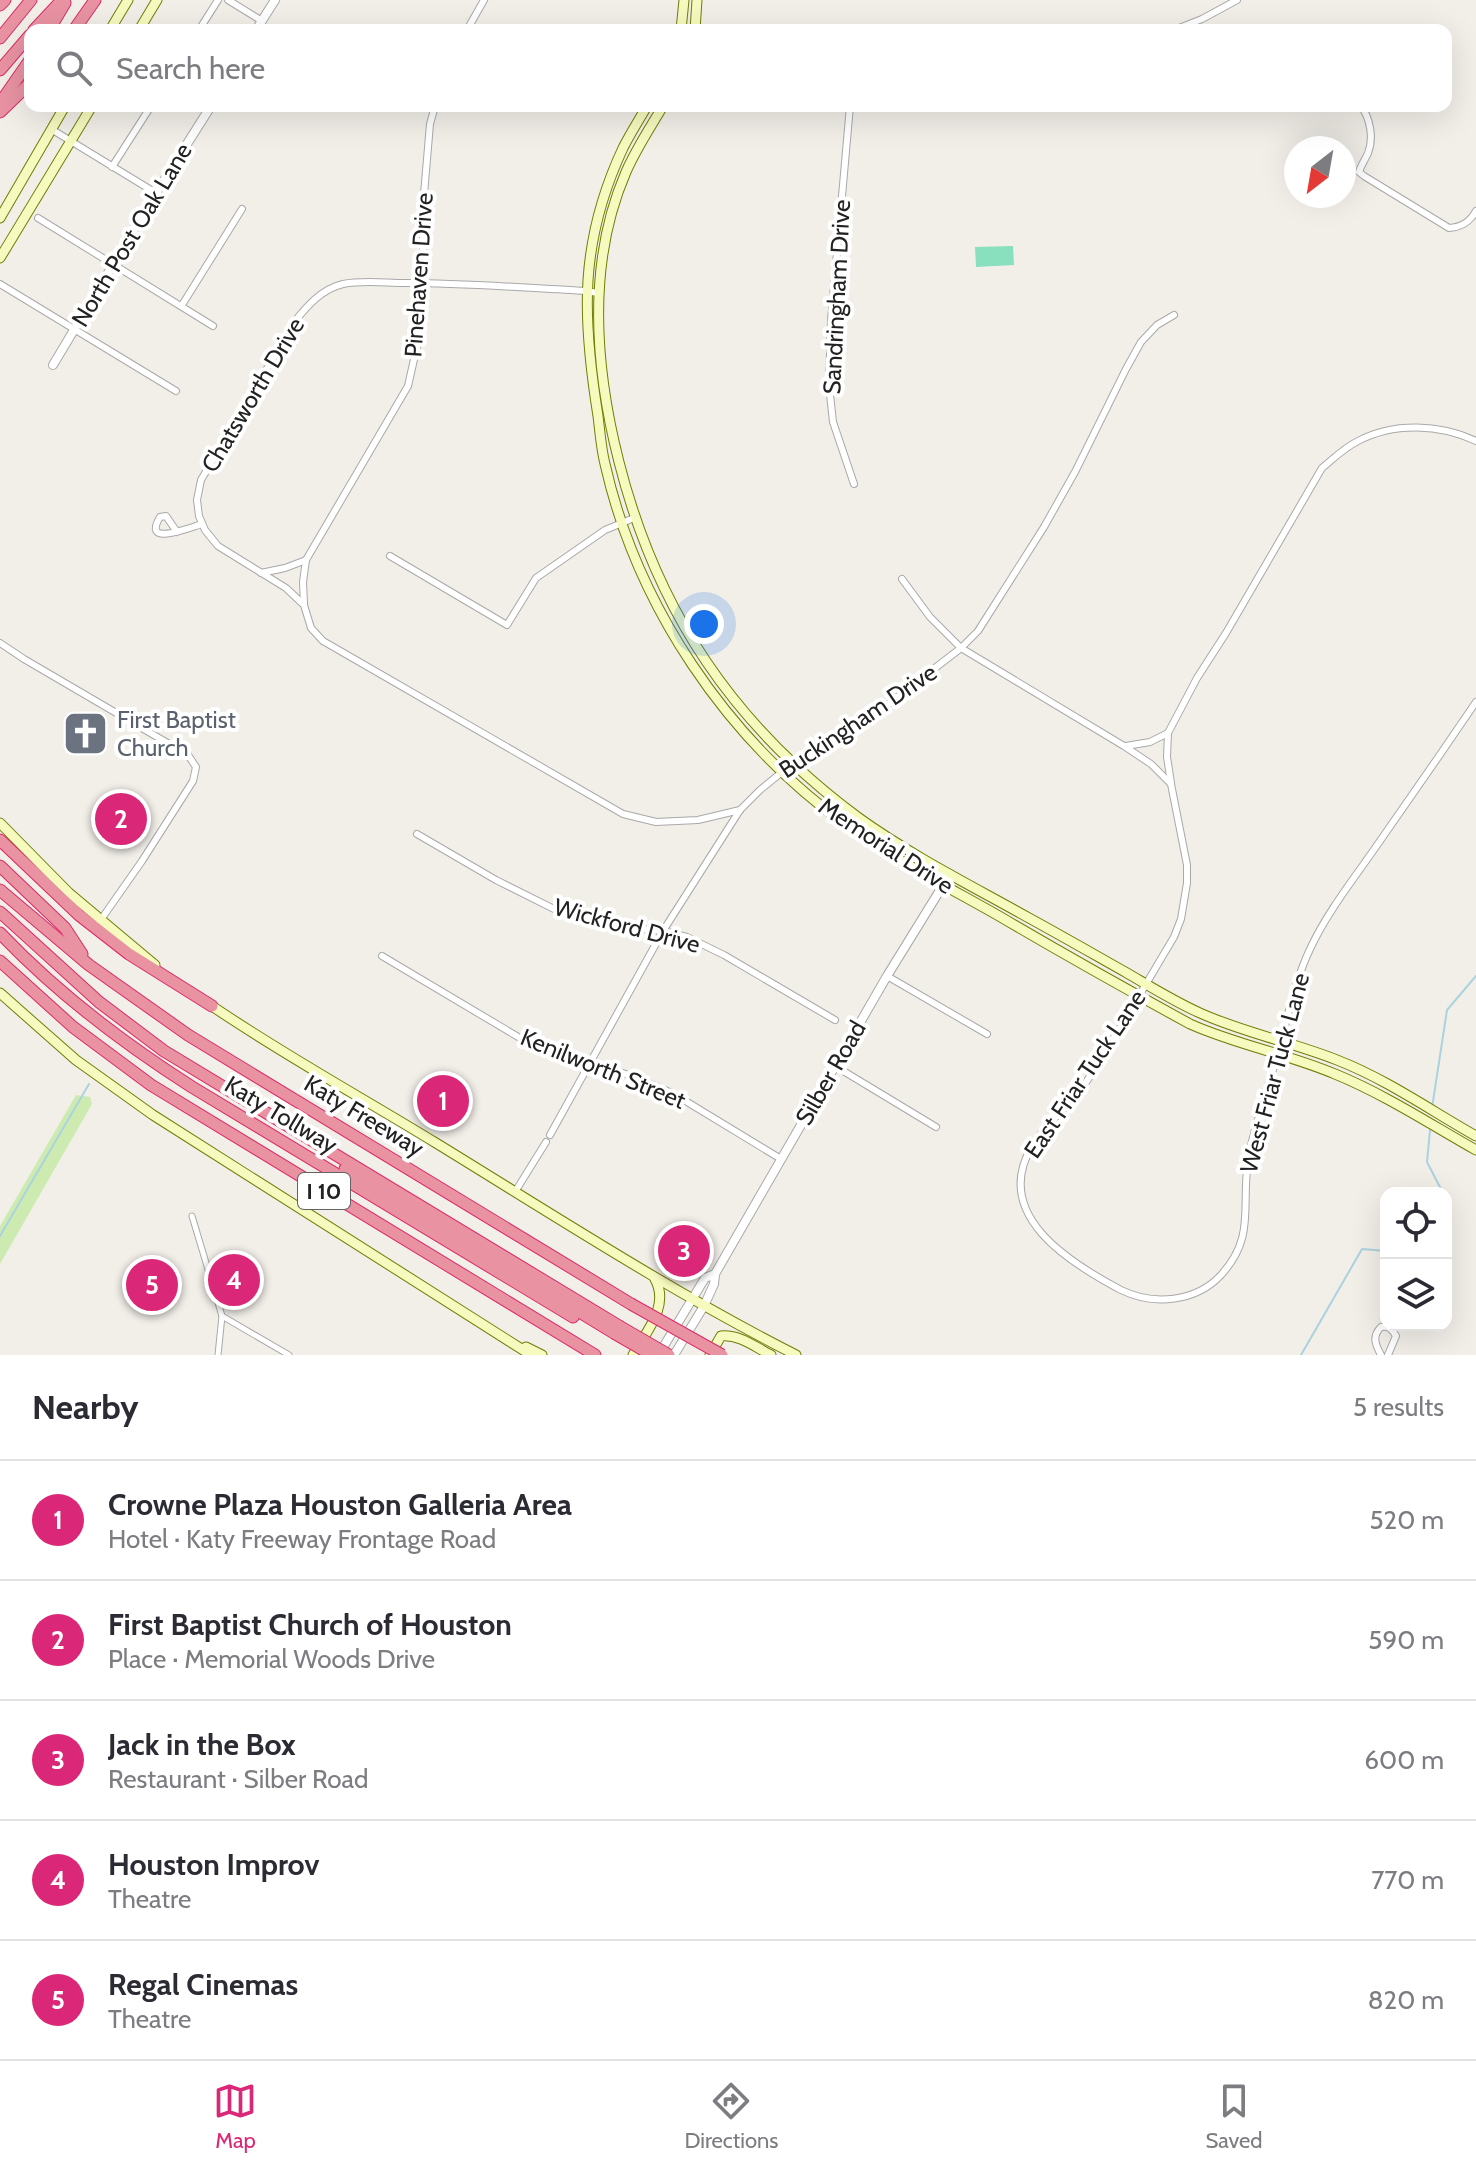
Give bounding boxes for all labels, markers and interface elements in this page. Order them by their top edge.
search box [24,24,1452,112]
icon: search [52,46,96,90]
text: Search here [116,50,265,87]
north arrow [1284,136,1356,208]
street label: North Post Oak Lane [65,138,198,332]
street label: Pinehaven Drive [398,192,439,358]
street label: Sandringham Drive [817,199,856,395]
street label: Chatsworth Drive [195,312,310,477]
your location [684,604,724,644]
street label: Buckingham Drive [773,657,942,784]
place label: First Baptist Church [117,705,236,762]
church icon: First Baptist Church [62,710,110,758]
pin: 2 [95,789,147,849]
street label: Memorial Drive [813,791,959,900]
street label: Wickford Drive [551,892,703,959]
street label: West Friar Tuck Lane [1234,970,1315,1176]
street label: East Friar Tuck Lane [1018,984,1152,1163]
street label: Silber Road [789,1016,872,1130]
street label: Kenilworth Street [516,1022,690,1115]
street label: Katy Freeway [299,1069,429,1163]
street label: Katy Tollway [220,1070,343,1160]
pin: 1 [417,1071,469,1131]
road number: I 10 [298,1173,350,1209]
map controls [1380,1187,1452,1331]
button: locate [1380,1187,1452,1259]
pin: 3 [658,1221,710,1281]
pin: 4 [208,1250,260,1310]
pin: 5 [126,1255,178,1315]
button: layers [1380,1259,1452,1331]
text: Nearby [32,1386,139,1428]
text: 5 results [1353,1391,1444,1423]
text: Crowne Plaza Houston Galleria Area [108,1486,572,1523]
text: 1 [53,1504,63,1536]
text: 520 m [1370,1504,1444,1536]
text: Hotel · Katy Freeway Frontage Road [108,1523,496,1555]
text: First Baptist Church of Houston [108,1606,512,1643]
text: 2 [51,1624,65,1656]
text: 590 m [1368,1624,1444,1656]
text: Place · Memorial Woods Drive [108,1643,435,1675]
text: Jack in the Box [108,1726,296,1763]
text: 3 [51,1744,65,1776]
text: 600 m [1364,1744,1444,1776]
text: Restaurant · Silber Road [108,1763,369,1795]
text: Houston Improv [108,1846,319,1883]
text: 4 [50,1864,66,1896]
text: 770 m [1371,1864,1444,1896]
text: Theatre [108,1883,191,1915]
text: Regal Cinemas [108,1966,298,2003]
text: 5 [51,1984,65,2016]
text: 820 m [1368,1984,1444,2016]
text: Theatre [108,2003,191,2035]
tab: Map [213,2079,257,2154]
tab: Directions [684,2079,778,2154]
tab: Saved [1205,2079,1263,2154]

